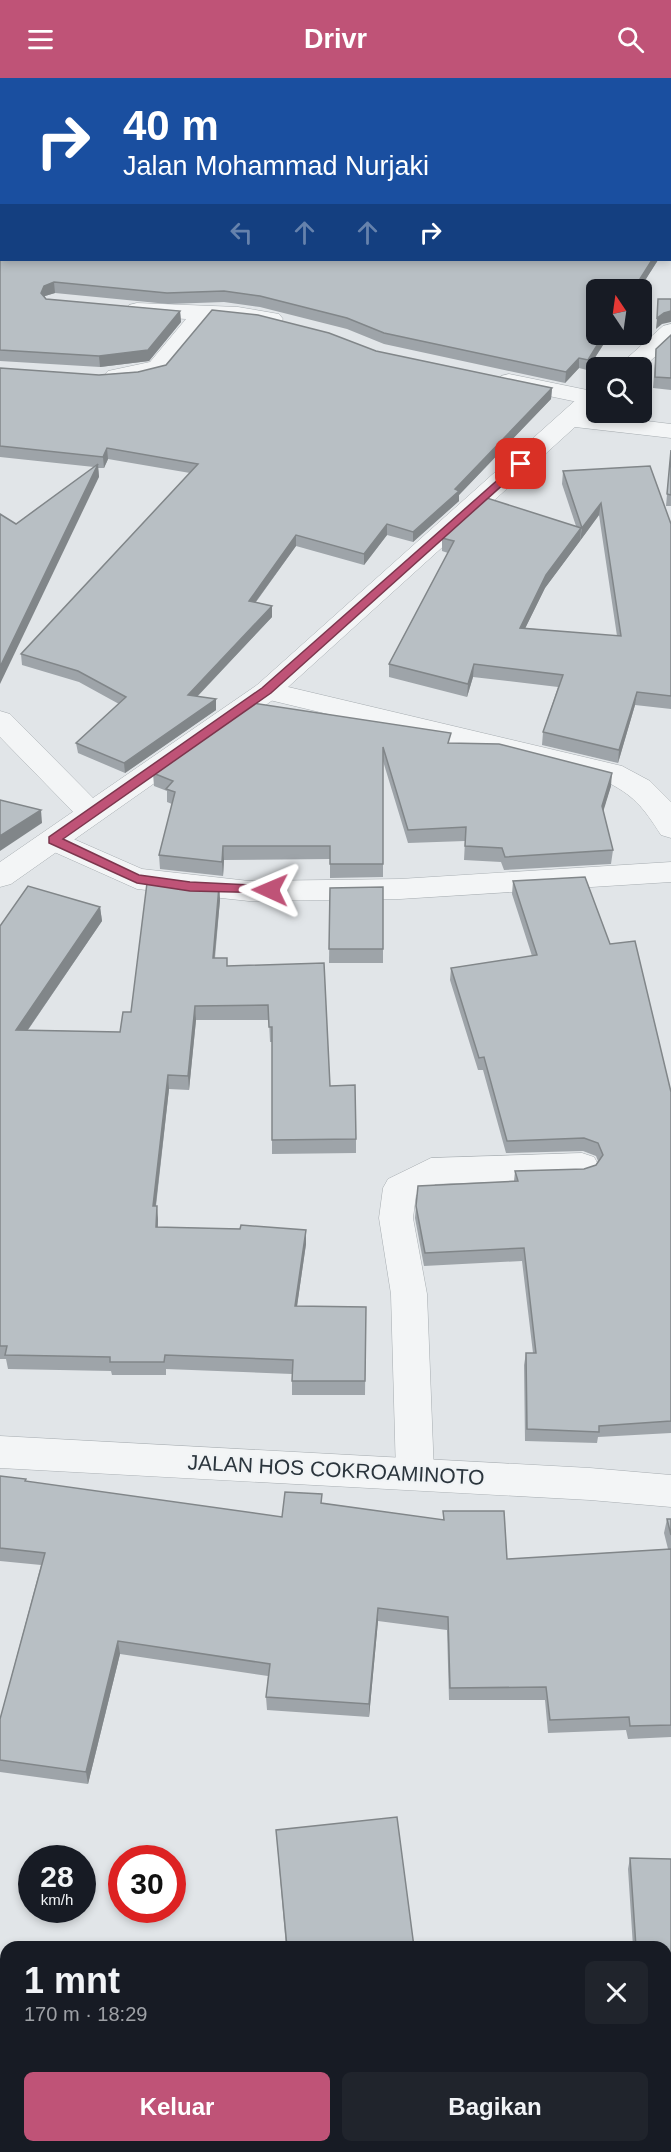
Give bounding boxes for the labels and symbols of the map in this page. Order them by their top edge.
north arrow [586,279,652,345]
pin [495,438,546,489]
position arrow [238,858,302,922]
street label: JALAN HOS COKROAMINOTO [187,1450,485,1489]
speed limit sign: 30 [108,1845,186,1923]

